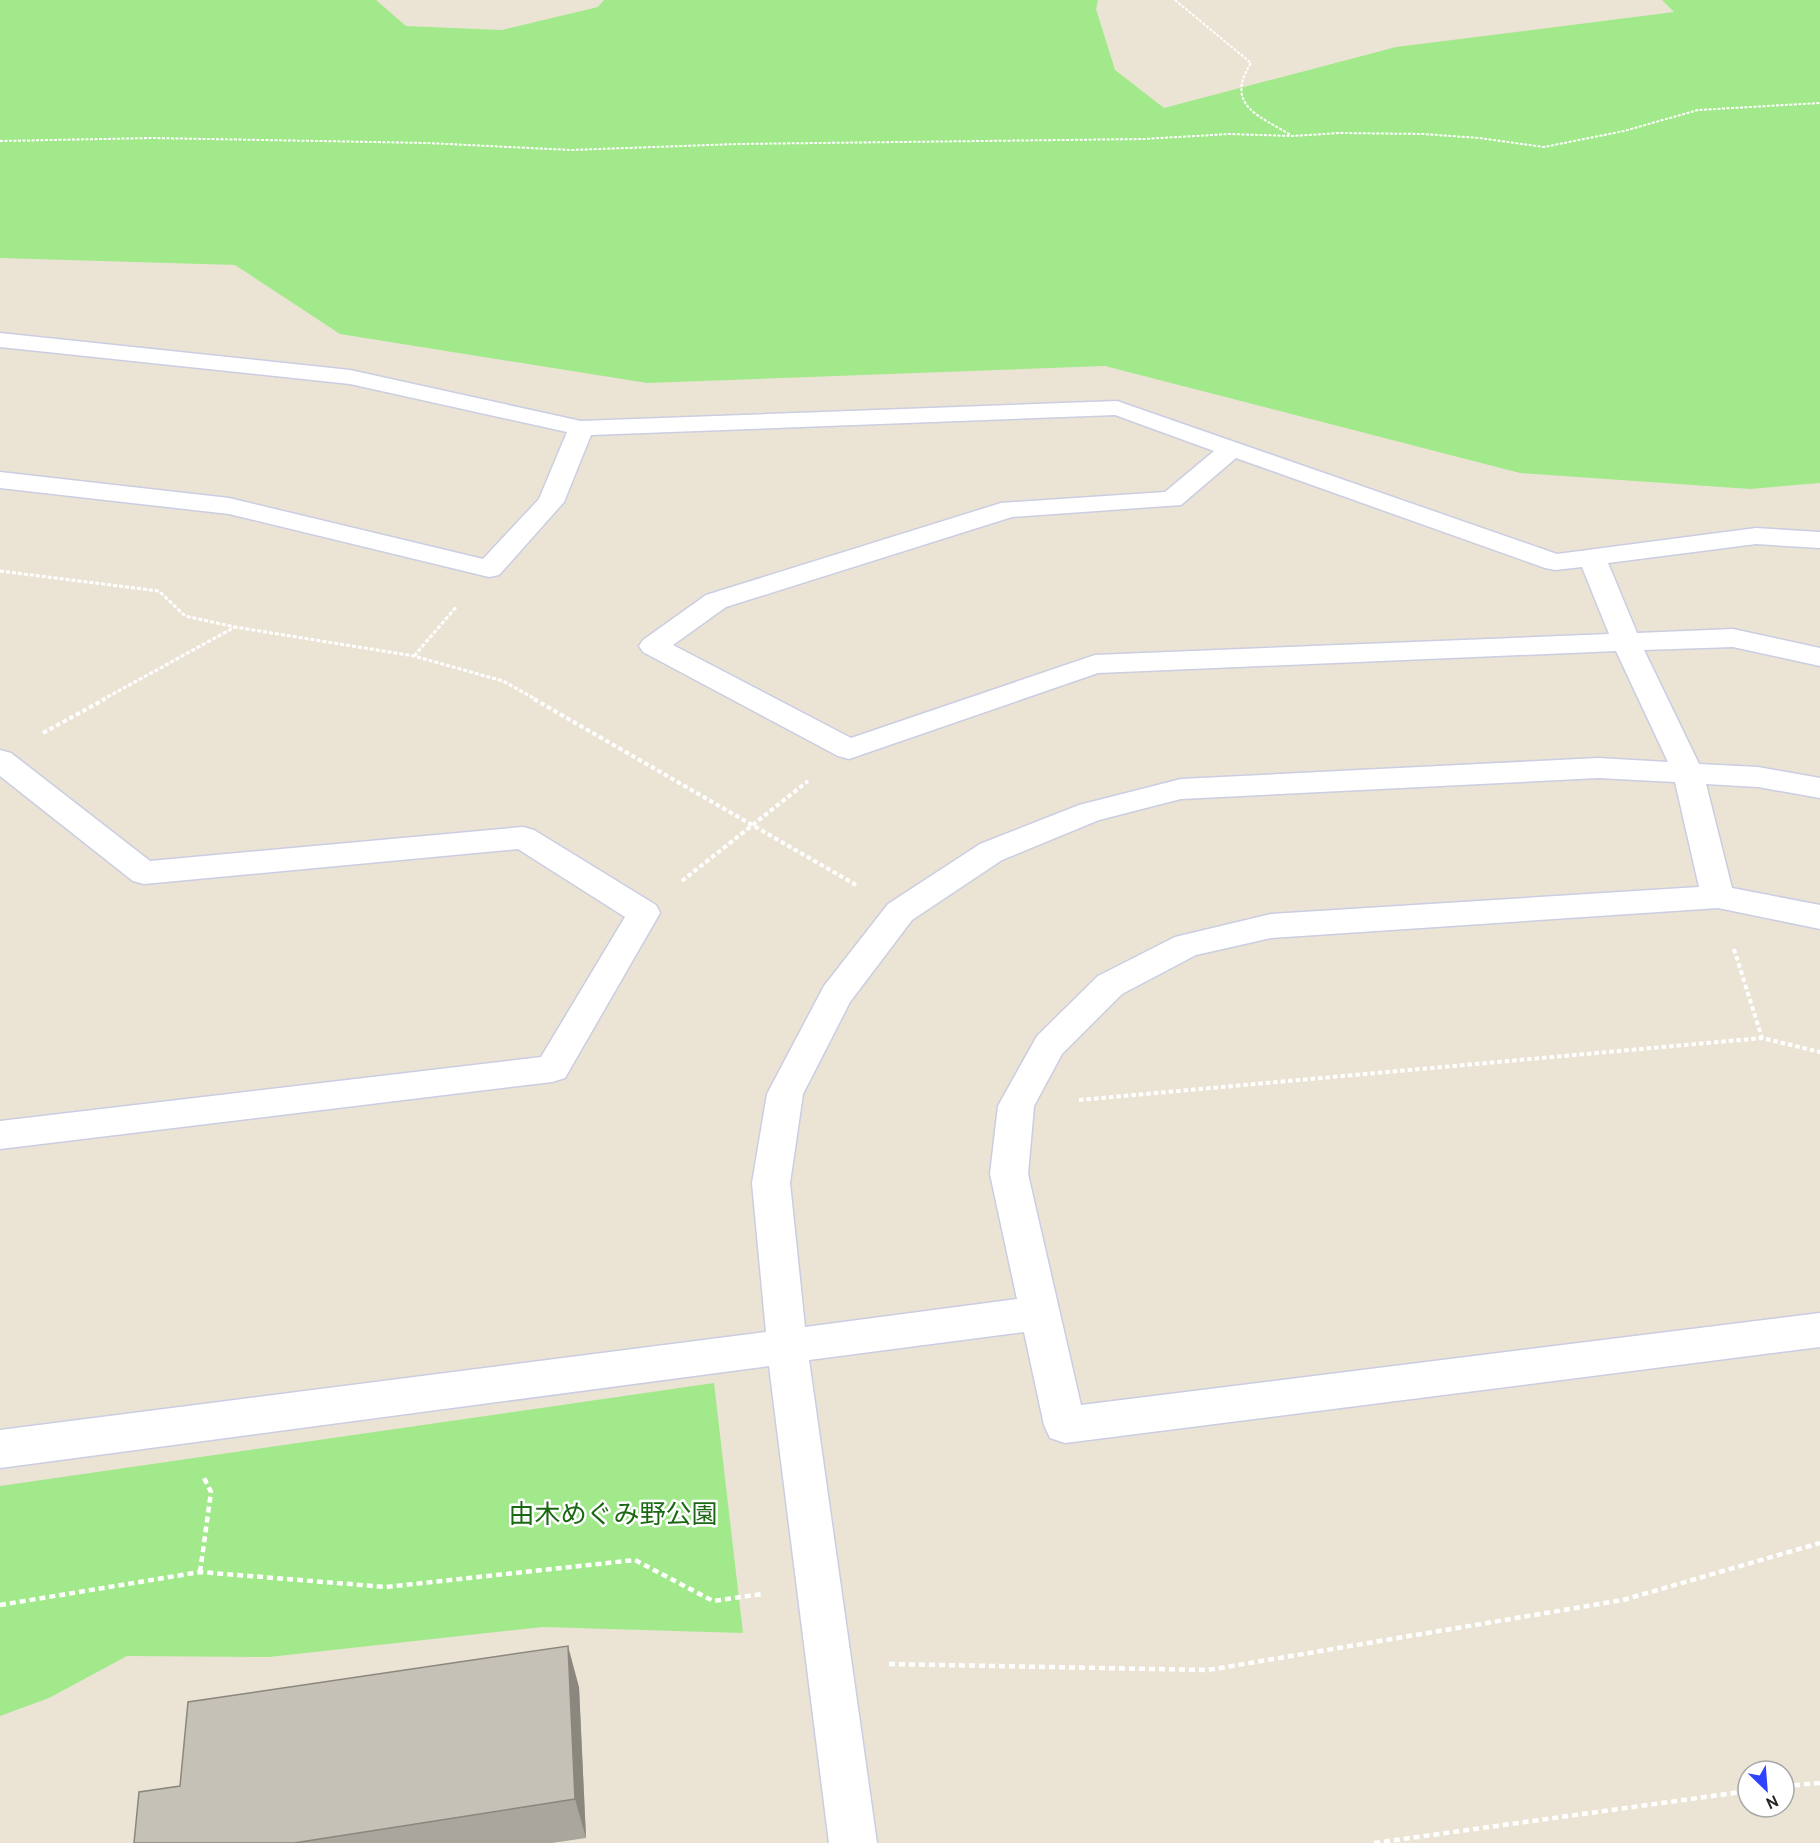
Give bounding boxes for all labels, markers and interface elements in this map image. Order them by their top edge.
park label: 由木めぐみ野公園 [509,1498,717,1530]
north arrow [1736,1759,1796,1819]
text: N [1763,1791,1781,1813]

